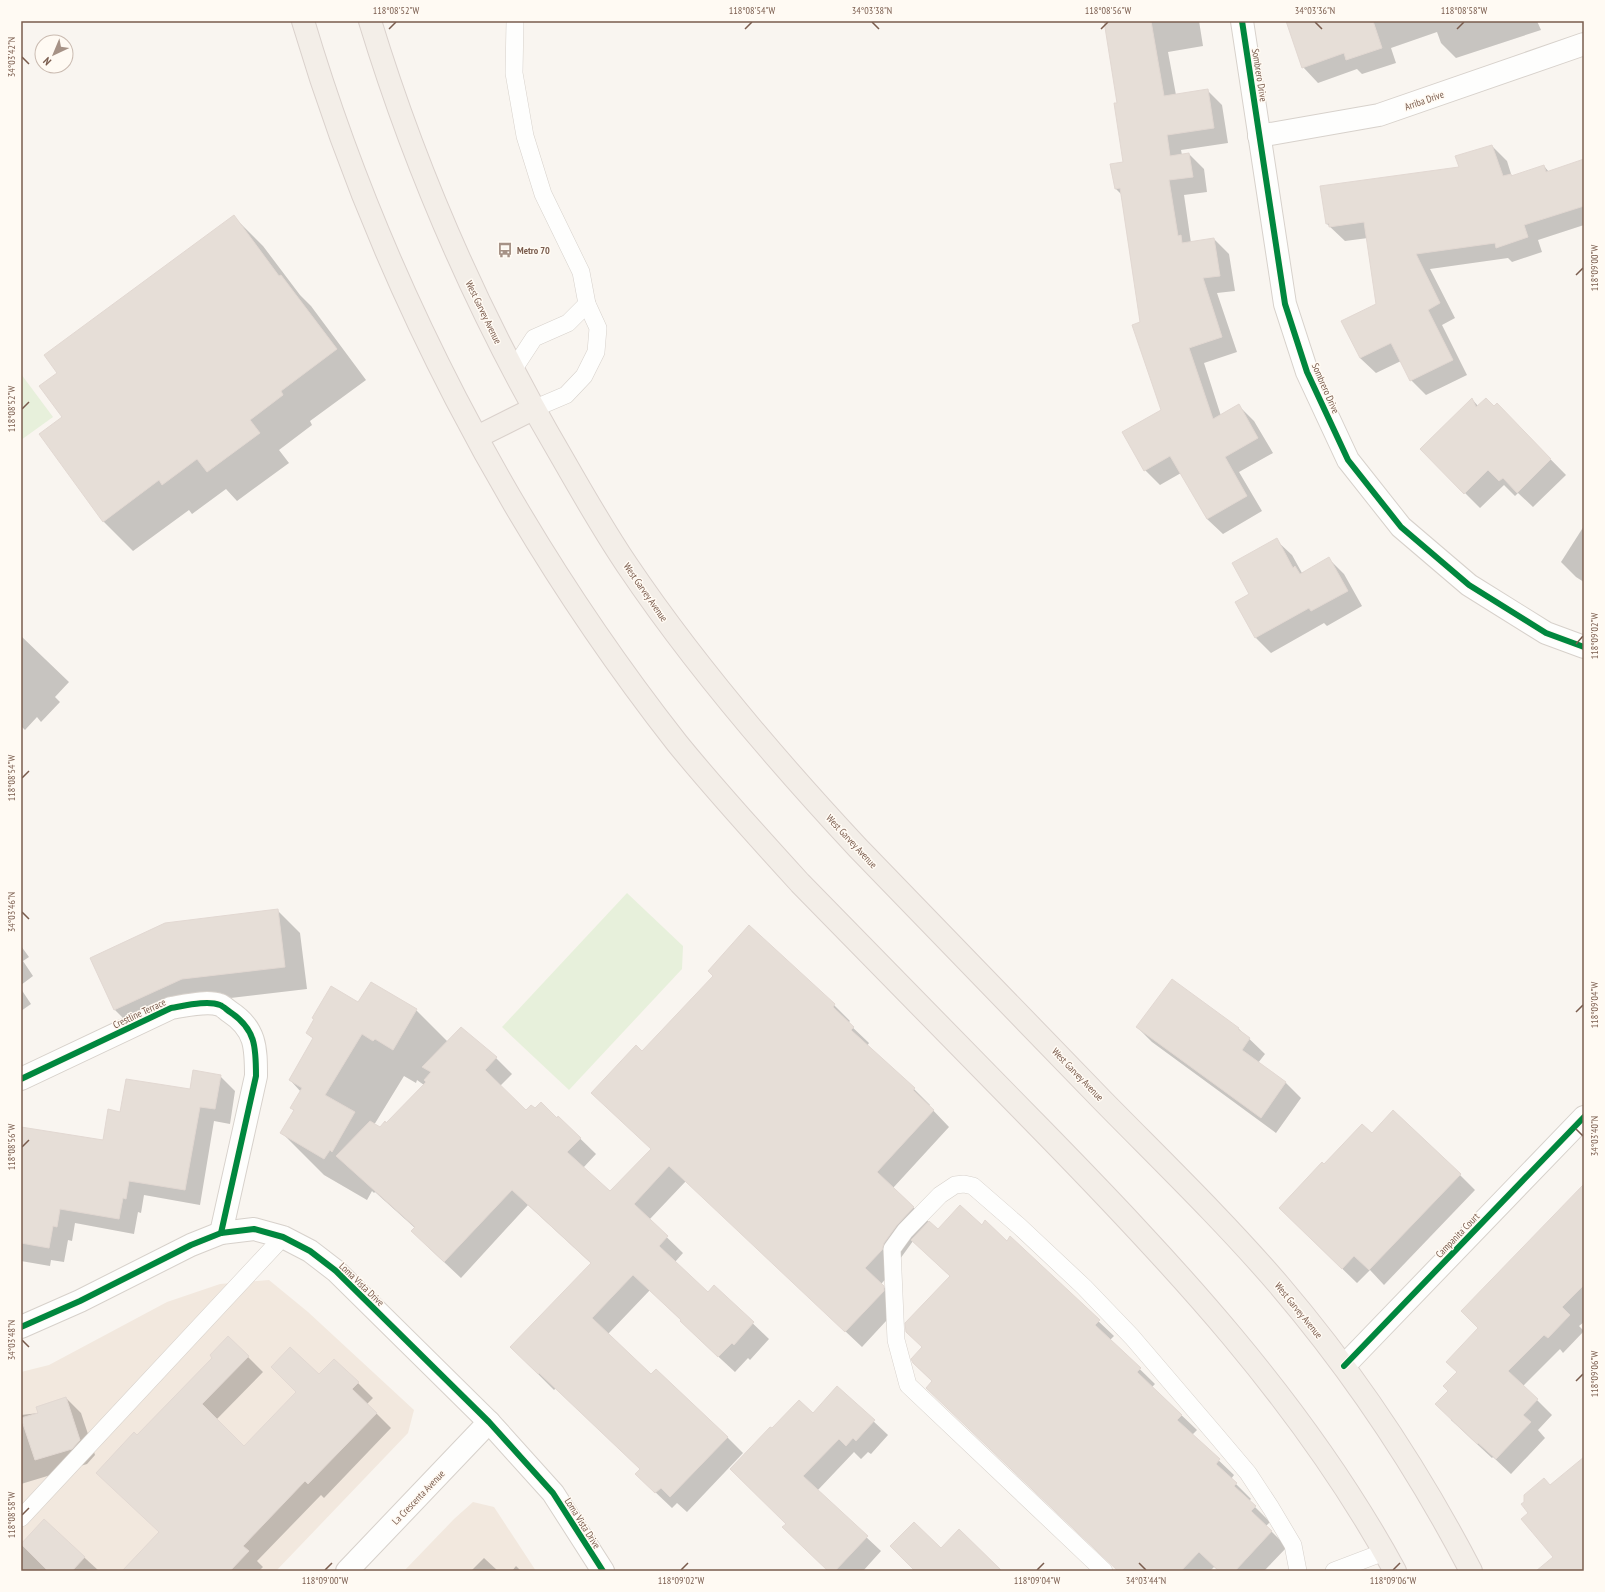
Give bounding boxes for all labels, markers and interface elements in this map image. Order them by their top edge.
text: 118°08'52"W [373,4,420,17]
text: 118°08'54"W [729,4,776,17]
text: 34°03'38"N [852,4,892,17]
text: 118°08'56"W [1085,4,1132,17]
text: 34°03'36"N [1295,4,1335,17]
text: 118°08'58"W [1441,4,1488,17]
north arrow [34,34,74,74]
text: 34°03'42"N [5,37,18,77]
street label: Sombrero Drive [1249,48,1270,103]
text: N [40,54,54,68]
street label: Arriba Drive [1403,88,1446,113]
bus stop icon: Metro 70 [496,241,514,259]
place label: Metro 70 [517,244,550,257]
text: 118°09'00"W [1588,244,1601,291]
street label: West Garvey Avenue [463,278,504,346]
street label: Sombrero Drive [1309,361,1342,415]
text: 118°08'52"W [5,385,18,432]
street label: West Garvey Avenue [621,560,671,624]
text: 118°09'02"W [1588,612,1601,659]
text: 118°08'54"W [5,754,18,801]
street label: West Garvey Avenue [823,812,880,871]
text: 34°03'46"N [5,892,18,932]
text: 118°09'04"W [1588,981,1601,1028]
street label: Crestline Terrace [111,996,168,1031]
street label: West Garvey Avenue [1049,1045,1106,1104]
text: 34°03'40"N [1588,1116,1601,1156]
text: 118°08'56"W [5,1123,18,1170]
street label: Campanita Court [1433,1210,1482,1261]
street label: Loma Vista Drive [336,1260,387,1309]
street label: West Garvey Avenue [1272,1279,1325,1341]
text: 34°03'48"N [5,1320,18,1360]
text: 118°09'06"W [1588,1350,1601,1397]
street label: La Crescenta Avenue [389,1467,448,1527]
text: 118°08'58"W [5,1491,18,1538]
street label: Loma Vista Drive [562,1495,603,1551]
text: 118°09'00"W [302,1574,349,1587]
text: 118°09'02"W [658,1574,705,1587]
text: 118°09'04"W [1014,1574,1061,1587]
text: 34°03'44"N [1126,1574,1166,1587]
text: 118°09'06"W [1370,1574,1417,1587]

